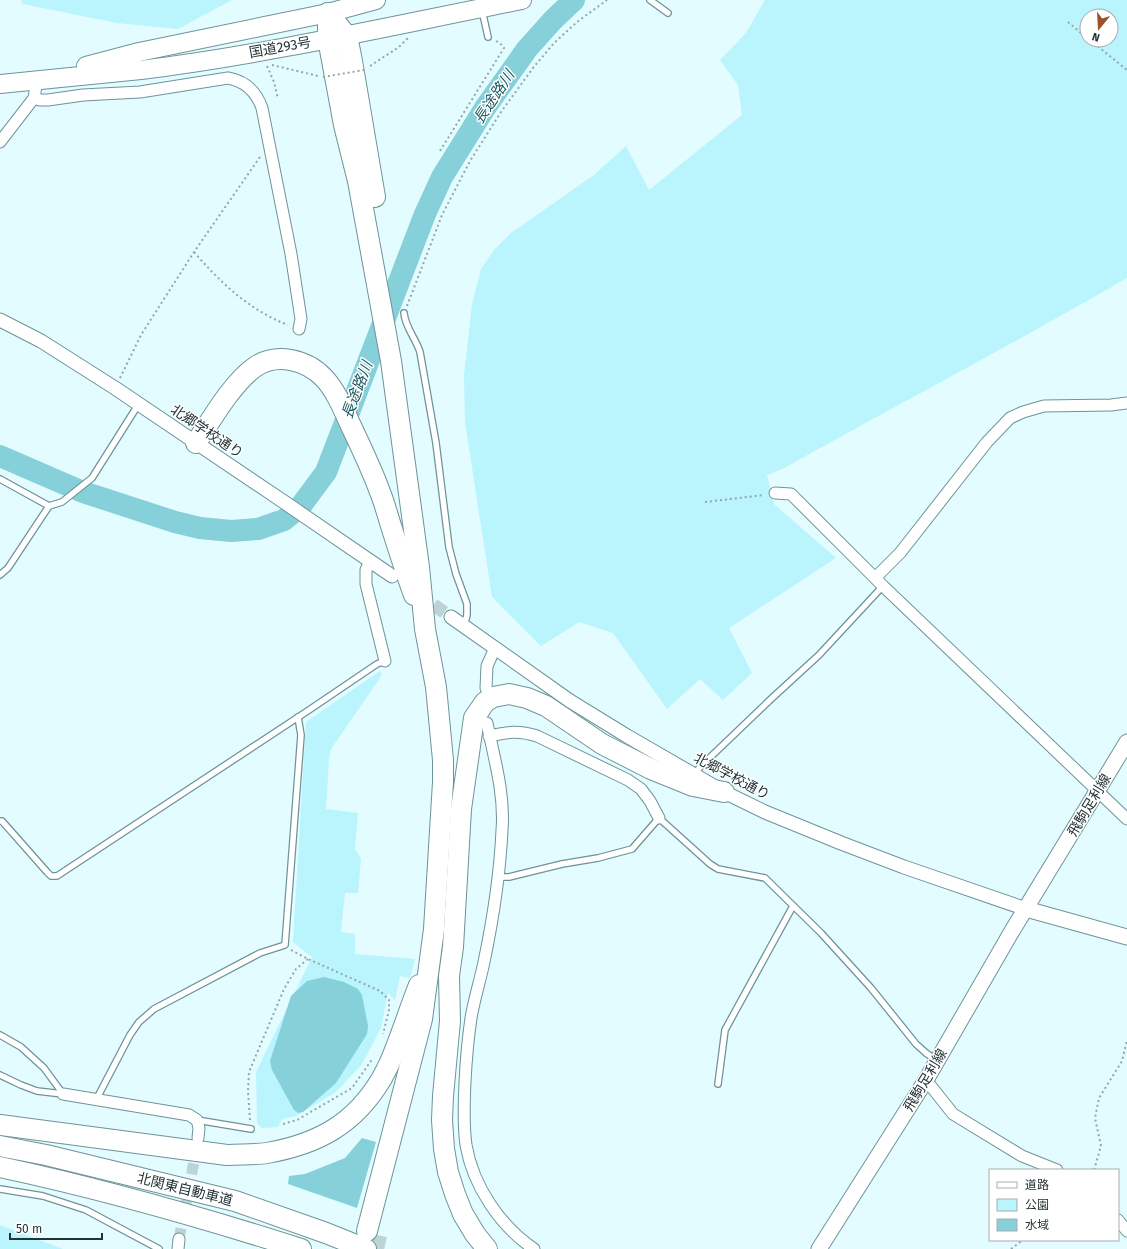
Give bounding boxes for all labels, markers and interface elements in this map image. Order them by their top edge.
north arrow [1079,8,1119,48]
text: N [1091,30,1102,44]
street label: 国道293号 [248,34,313,61]
water label: 長途路川 [470,65,519,127]
water label: 長途路川 [338,357,377,421]
street label: 北郷学校通り [167,401,246,462]
street label: 北郷学校通り [691,749,773,804]
street label: 飛駒足利線 [1064,771,1115,840]
street label: 飛駒足利線 [900,1046,951,1115]
street label: 北関東自動車道 [135,1169,234,1210]
legend [989,1169,1119,1241]
text: 道路 [1025,1178,1049,1192]
text: 公園 [1025,1198,1049,1212]
scale bar [10,1215,102,1241]
text: 水域 [1025,1218,1049,1232]
text: 50 m [16,1222,42,1236]

